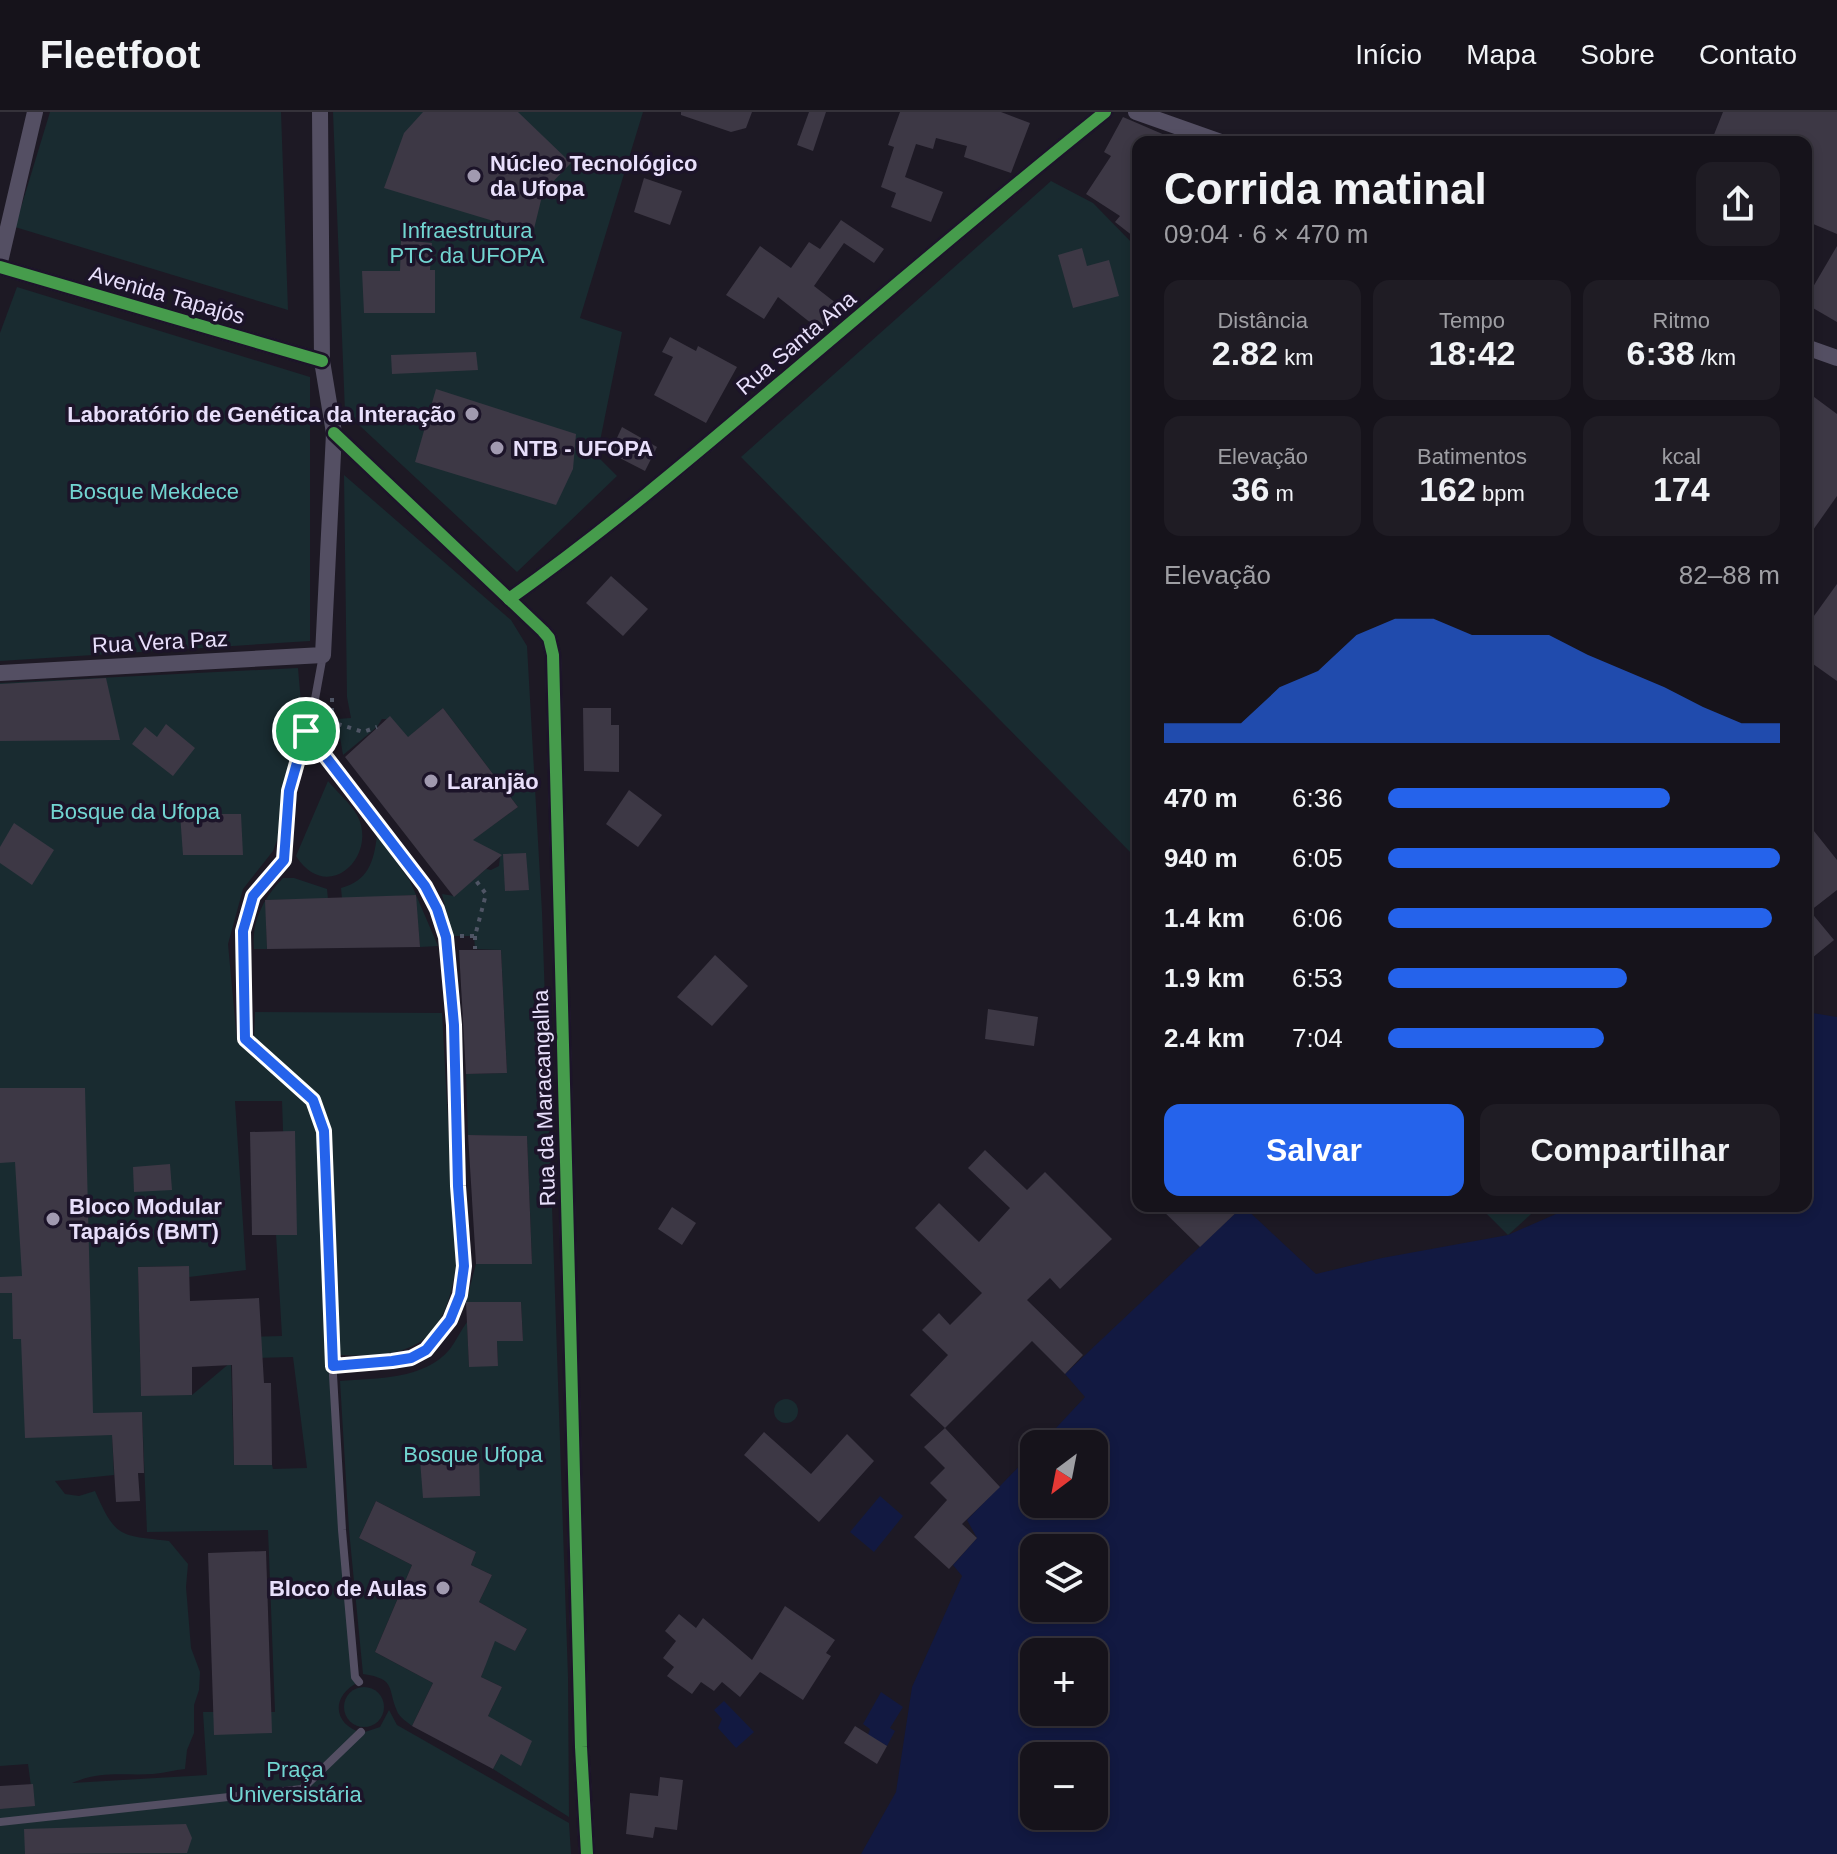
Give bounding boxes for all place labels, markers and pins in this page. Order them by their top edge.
place label: Núcleo Tecnológico da Ufopa [490,151,697,201]
marker: Núcleo Tecnológico da Ufopa [465,167,483,185]
place label: Laboratório de Genética da Interação [67,402,456,427]
marker: Laboratório de Genética da Interação [463,405,481,423]
place label: NTB - UFOPA [513,436,653,461]
marker: NTB - UFOPA [488,439,506,457]
pin [272,697,340,765]
place label: Laranjão [447,769,539,794]
marker: Laranjão [422,772,440,790]
place label: Bloco Modular Tapajós (BMT) [69,1194,222,1244]
marker: Bloco Modular Tapajós (BMT) [44,1210,62,1228]
place label: Bloco de Aulas [269,1576,427,1601]
marker: Bloco de Aulas [434,1579,452,1597]

